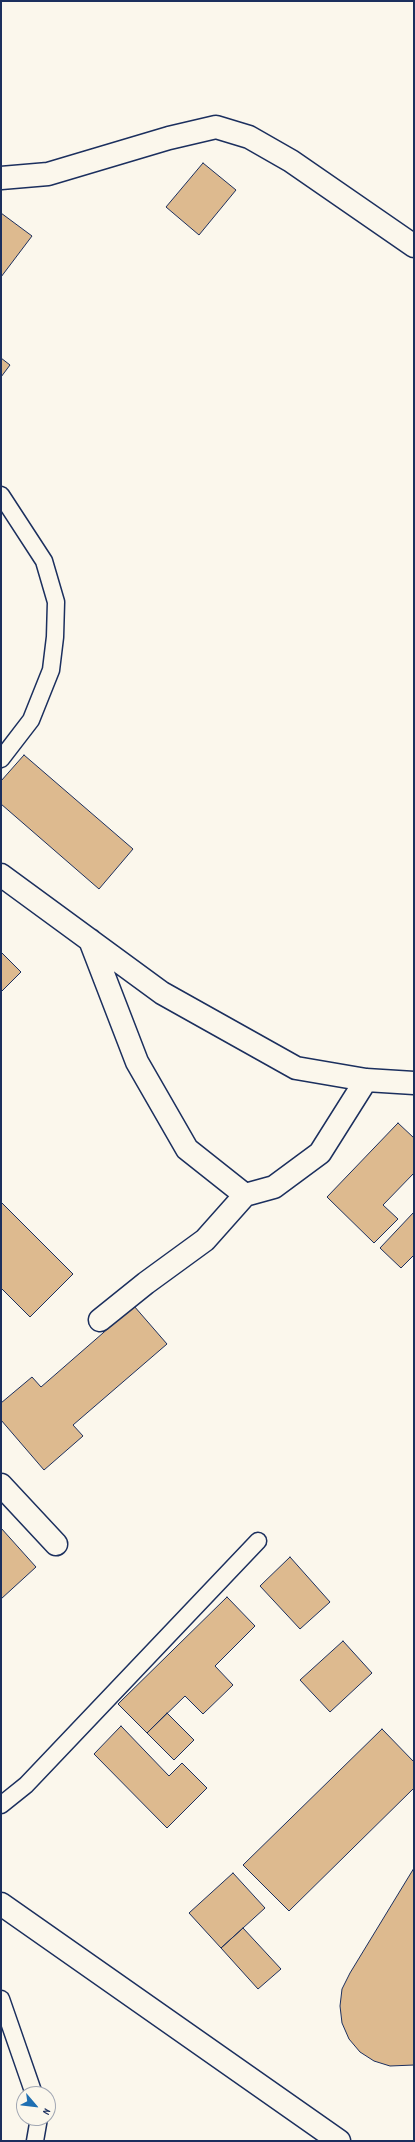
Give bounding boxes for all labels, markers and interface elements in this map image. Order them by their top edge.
north arrow [16,2086,56,2126]
text: N [37,2105,54,2117]

